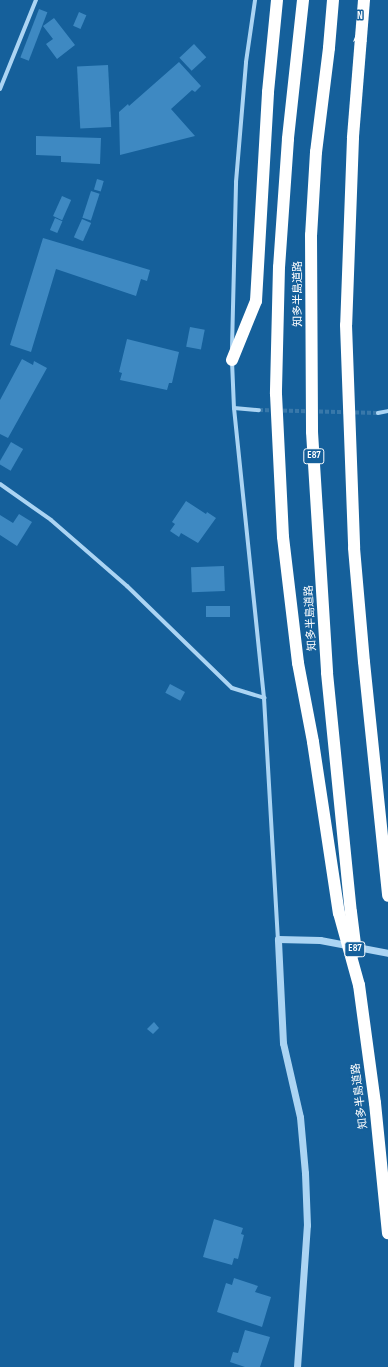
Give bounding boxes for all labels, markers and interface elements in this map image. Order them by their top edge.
north arrow [340,8,380,48]
text: N [357,9,363,22]
street label: 知多半島道路 [291,261,305,327]
road number: E87 [303,448,325,464]
street label: 知多半島道路 [303,585,319,651]
road number: E87 [344,941,366,957]
street label: 知多半島道路 [349,1062,371,1130]

